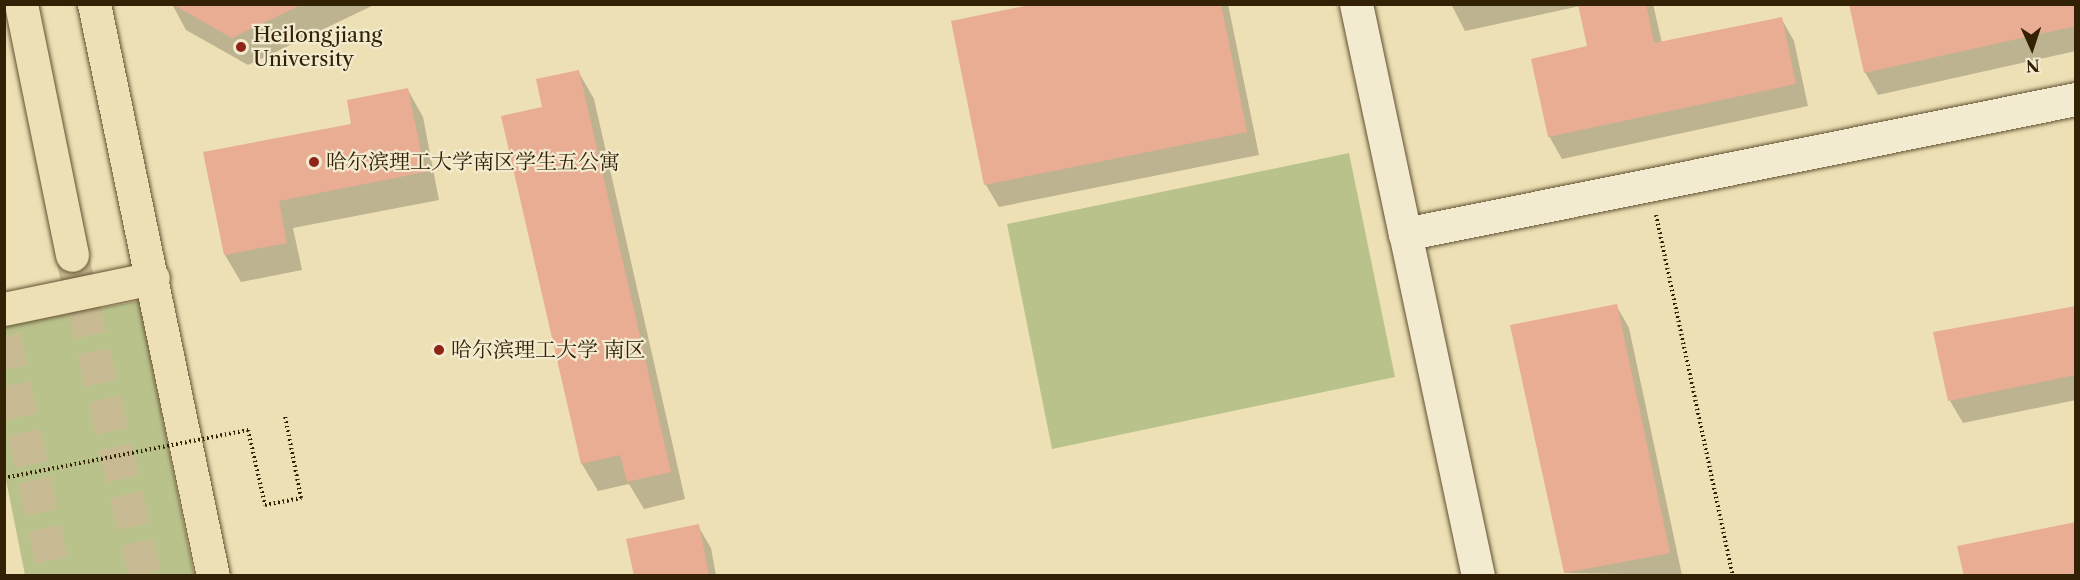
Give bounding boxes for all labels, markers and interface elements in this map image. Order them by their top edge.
north arrow [2002,18,2062,78]
place label: Heilongjiang University [253,22,382,72]
marker: Heilongjiang University [234,40,248,54]
text: N [2025,56,2040,76]
place label: 哈尔滨理工大学南区学生五公寓 [326,149,620,175]
marker: 哈尔滨理工大学南区学生五公寓 [307,155,321,169]
place label: 哈尔滨理工大学 南区 [451,337,646,363]
marker: 哈尔滨理工大学 南区 [432,343,446,357]

